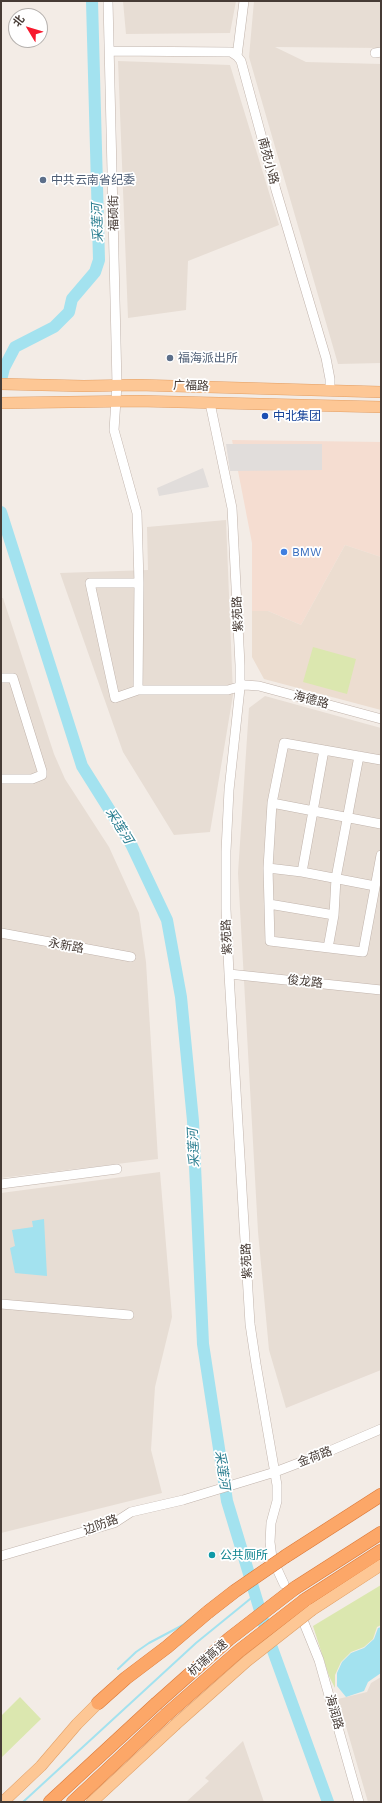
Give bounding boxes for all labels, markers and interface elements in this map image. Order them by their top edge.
north arrow [8,8,48,48]
text: 北 [10,13,27,29]
street label: 南苑小路 [255,136,281,186]
place label: 中共云南省纪委 [51,173,135,187]
marker: 中共云南省纪委 [38,175,48,185]
street label: 福硕街 [106,195,122,231]
water label: 采莲河 [90,203,106,243]
place label: 福海派出所 [178,351,238,365]
marker: 福海派出所 [165,353,175,363]
street label: 广福路 [173,378,209,394]
place label: 中北集团 [273,409,321,423]
marker: 中北集团 [260,411,270,421]
place label: BMW [292,545,322,559]
marker: BMW [279,547,289,557]
street label: 紫苑路 [230,596,246,632]
street label: 海德路 [292,688,330,712]
water label: 采莲河 [102,805,136,847]
street label: 紫苑路 [219,919,235,955]
street label: 永新路 [47,936,85,956]
street label: 俊龙路 [286,973,324,991]
water label: 采莲河 [185,1128,203,1168]
street label: 紫苑路 [239,1243,255,1279]
street label: 金荷路 [296,1444,334,1470]
water label: 采莲河 [212,1450,232,1490]
street label: 边防路 [82,1512,120,1538]
place label: 公共厕所 [220,1548,268,1562]
marker: 公共厕所 [207,1550,217,1560]
street label: 杭瑞高速 [185,1637,231,1679]
street label: 海润路 [322,1693,346,1731]

